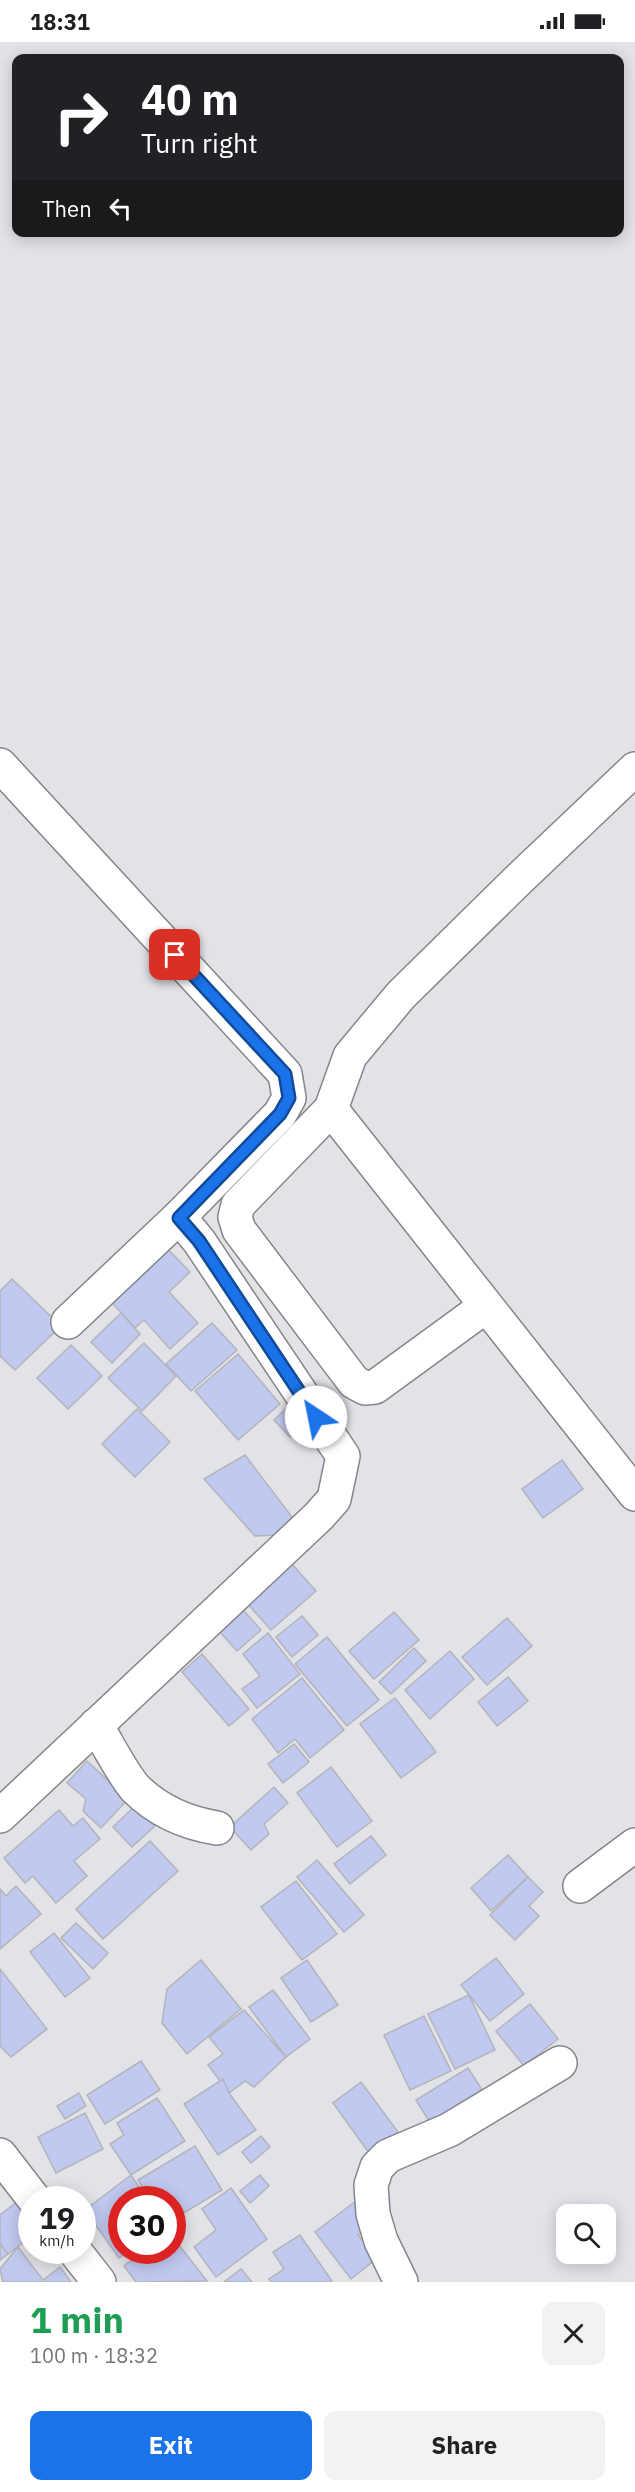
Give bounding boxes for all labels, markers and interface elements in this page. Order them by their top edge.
text: 18:31 [30,7,90,36]
text: 40 m [141,72,239,127]
icon: right [42,78,120,156]
text: Turn right [141,125,258,160]
icon: left [104,192,137,225]
text: Then [42,194,92,223]
pin [149,929,200,980]
icon: arrive [158,938,191,971]
position arrow [284,1385,348,1449]
speed limit sign: 30 [108,2186,186,2264]
text: 19 [39,2198,75,2237]
map controls [556,2204,616,2264]
button: search [556,2204,616,2264]
text: km/h [39,2231,75,2250]
text: 1 min [30,2296,124,2343]
button: close [542,2302,605,2365]
text: 100 m · 18:32 [30,2342,158,2369]
button: Exit [30,2411,312,2480]
button: Share [324,2411,605,2480]

